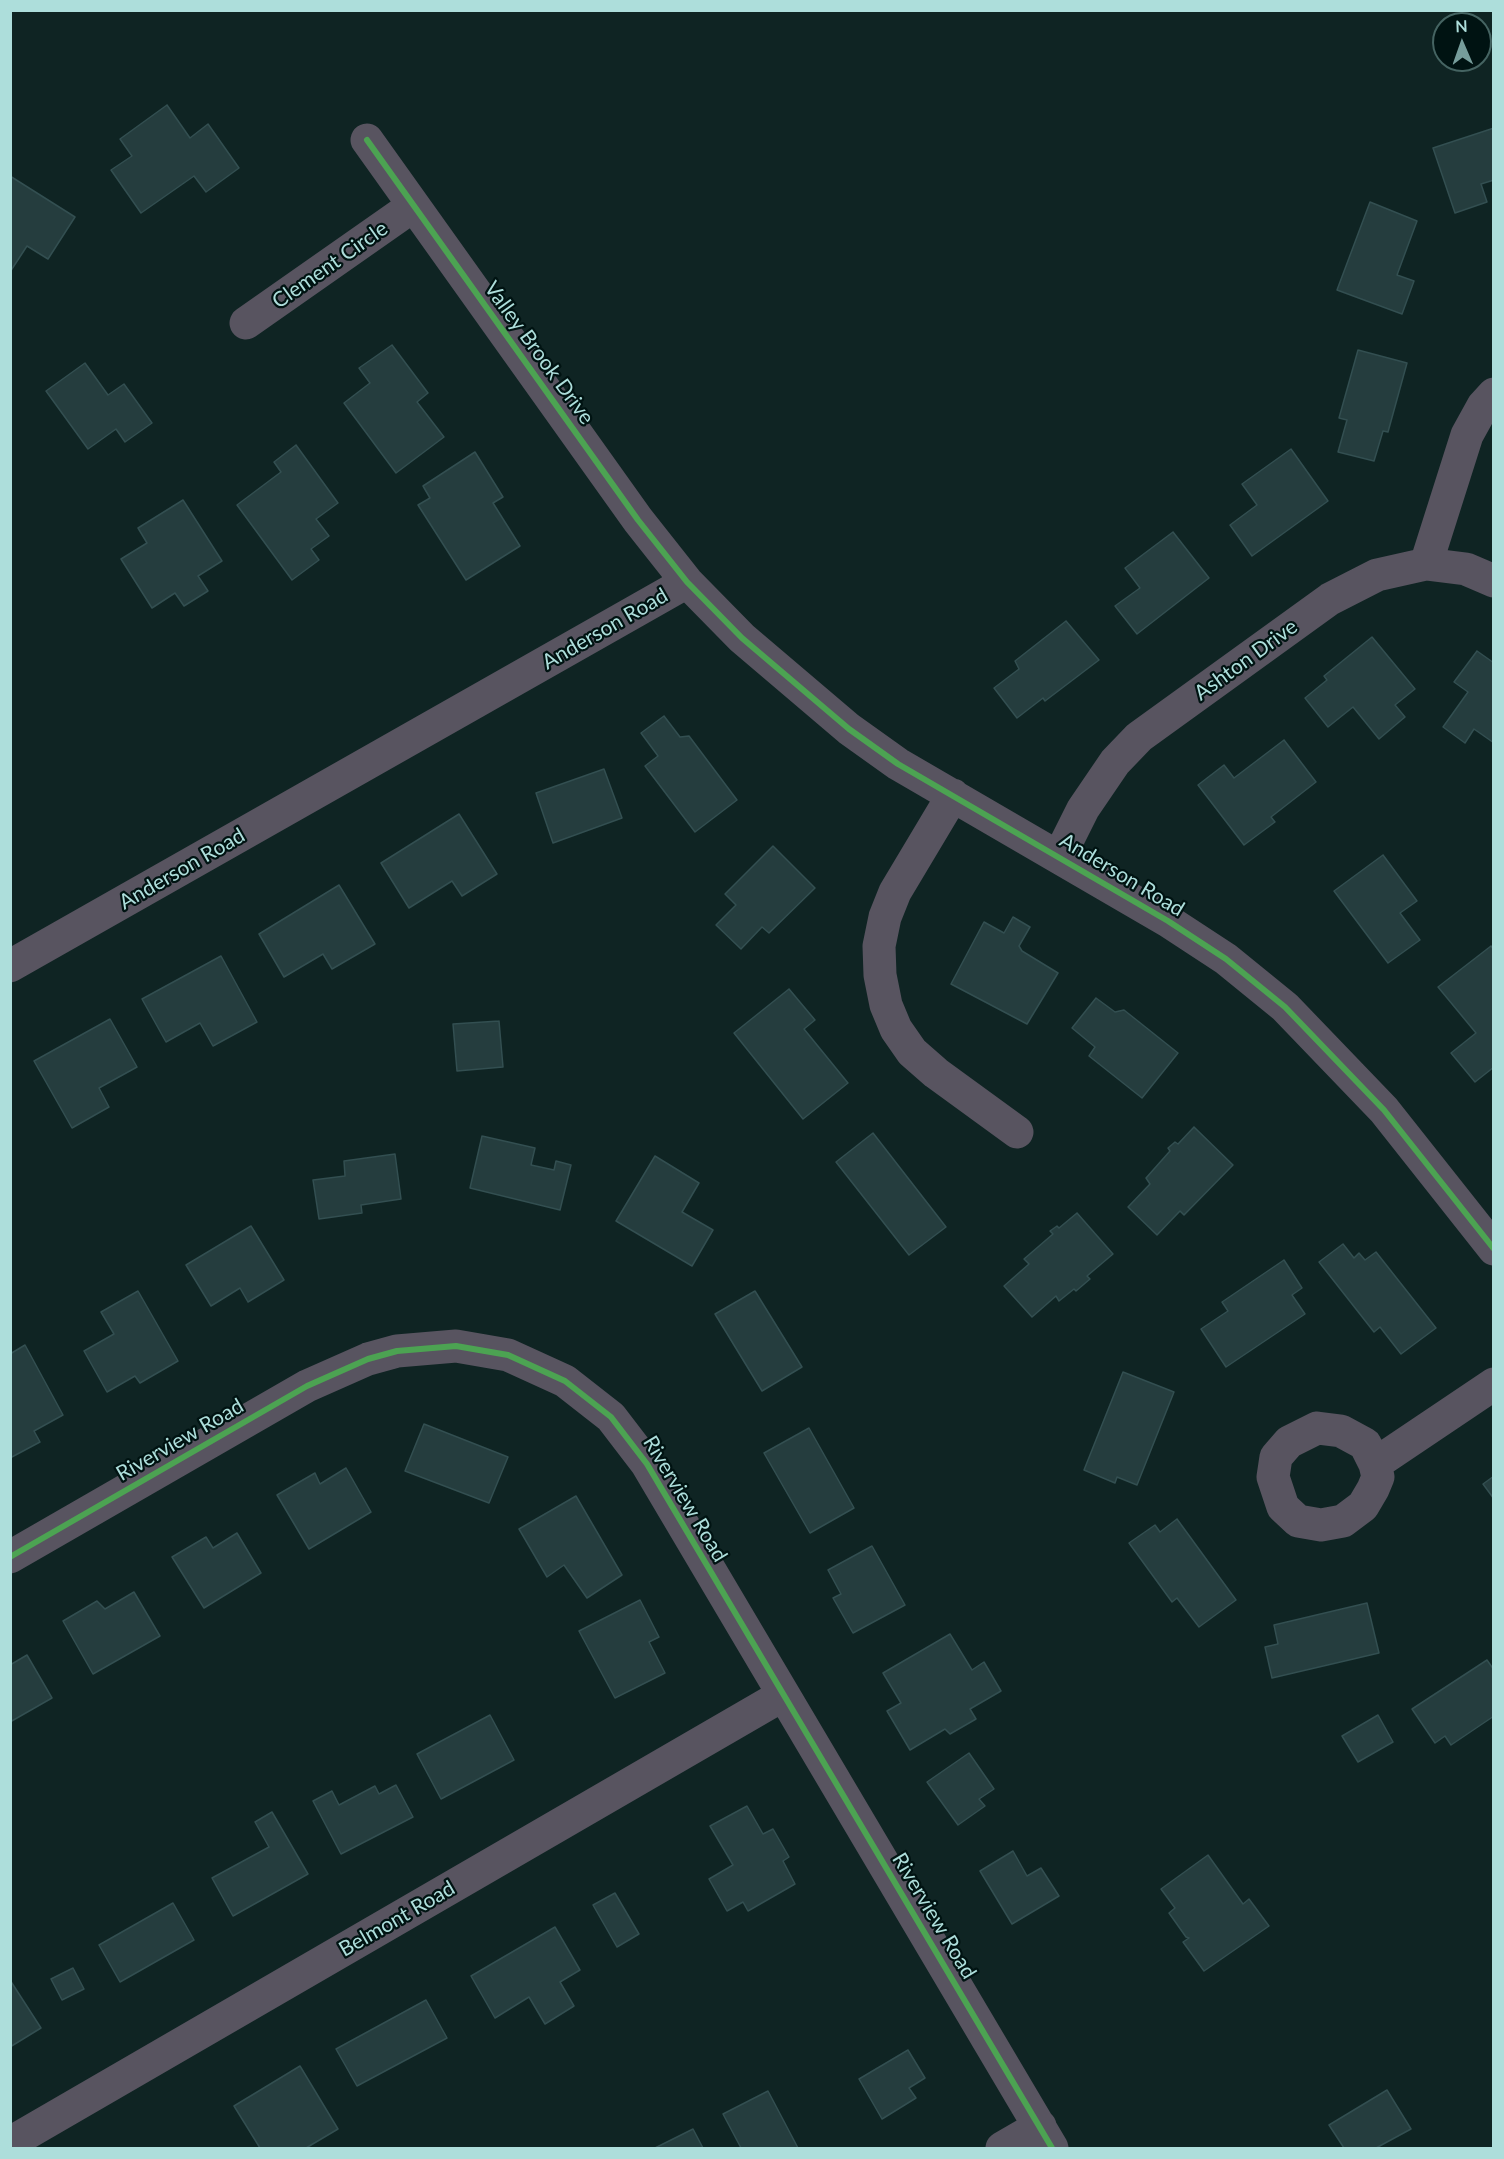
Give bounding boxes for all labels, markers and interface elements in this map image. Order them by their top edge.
north arrow [1432,12,1492,72]
text: N [1455,16,1468,35]
street label: Clement Circle [267,216,393,314]
street label: Valley Brook Drive [479,277,599,429]
street label: Anderson Road [538,583,672,675]
street label: Ashton Drive [1189,614,1303,706]
street label: Anderson Road [115,823,249,915]
street label: Anderson Road [1055,828,1189,922]
street label: Riverview Road [112,1393,248,1487]
street label: Riverview Road [637,1431,733,1567]
street label: Riverview Road [886,1848,982,1984]
street label: Belmont Road [335,1876,459,1962]

